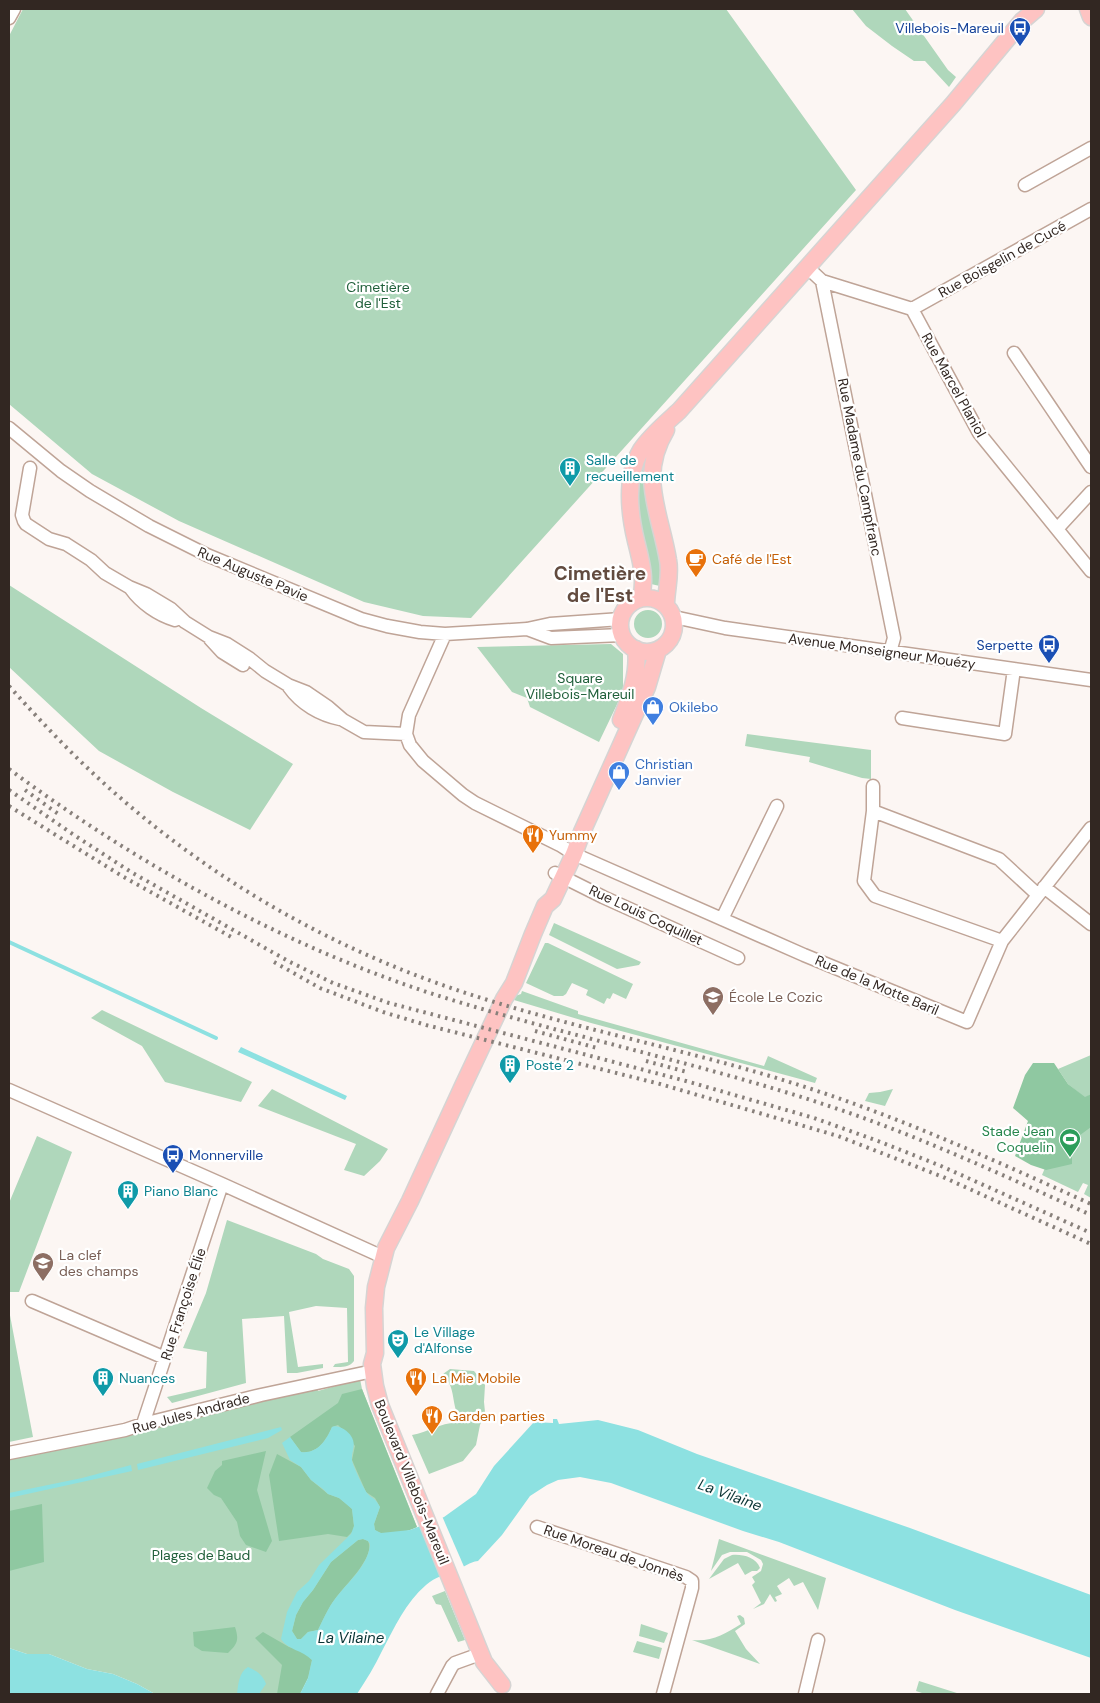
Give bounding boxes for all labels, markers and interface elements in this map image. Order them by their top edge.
bus stop icon: Villebois-Mareuil [1008,16,1032,47]
place label: Villebois-Mareuil [895,19,1004,37]
street label: Rue Boisgelin de Cucé [935,216,1069,302]
park label: Cimetière de l'Est [346,278,410,312]
street label: Rue Marcel Planiol [918,330,990,440]
street label: Rue Madame du Campfranc [834,376,886,558]
place label: Salle de recueillement [586,451,674,485]
building icon: Salle de recueillement [558,456,582,487]
street label: Rue Auguste Pavie [195,543,311,605]
cafe icon: Café de l'Est [684,547,708,578]
place label: Café de l'Est [712,550,792,568]
district label: Cimetière de l'Est [554,561,646,608]
street label: Avenue Monseigneur Mouézy [787,629,977,673]
bus stop icon: Serpette [1037,633,1061,664]
place label: Serpette [977,636,1033,654]
park label: Square Villebois-Mareuil [526,669,634,703]
shop icon: Okilebo [641,695,665,726]
place label: Okilebo [669,698,718,716]
place label: Christian Janvier [635,755,693,789]
shop icon: Christian Janvier [607,760,631,791]
restaurant icon: Yummy [521,823,545,854]
place label: Yummy [549,826,598,844]
street label: Rue Louis Coquillet [586,881,706,949]
street label: Rue de la Motte Baril [812,951,942,1019]
school or university icon: École Le Cozic [701,985,725,1016]
place label: École Le Cozic [729,988,823,1006]
building icon: Poste 2 [498,1053,522,1084]
place label: Poste 2 [526,1056,574,1074]
place label: Stade Jean Coquelin [982,1122,1054,1156]
sports icon: Stade Jean Coquelin [1058,1127,1082,1158]
bus stop icon: Monnerville [161,1143,185,1174]
place label: Monnerville [189,1146,263,1164]
building icon: Piano Blanc [116,1179,140,1210]
place label: Piano Blanc [144,1182,218,1200]
place label: La clef des champs [59,1246,138,1280]
street label: Rue Françoise Élie [156,1246,210,1362]
school or university icon: La clef des champs [31,1251,55,1282]
place label: Le Village d'Alfonse [414,1323,475,1357]
theatre icon: Le Village d'Alfonse [386,1328,410,1359]
building icon: Nuances [91,1366,115,1397]
restaurant icon: La Mie Mobile [404,1366,428,1397]
place label: Nuances [119,1369,175,1387]
place label: La Mie Mobile [432,1369,521,1387]
street label: Rue Jules Andrade [130,1389,252,1437]
street label: Boulevard Villebois-Mareuil [371,1397,453,1567]
restaurant icon: Garden parties [420,1404,444,1435]
place label: Garden parties [448,1407,545,1425]
water label: La Vilaine [695,1474,765,1516]
street label: Rue Moreau de Jonnès [542,1521,686,1585]
park label: Plages de Baud [152,1546,250,1564]
water label: La Vilaine [318,1628,385,1648]

